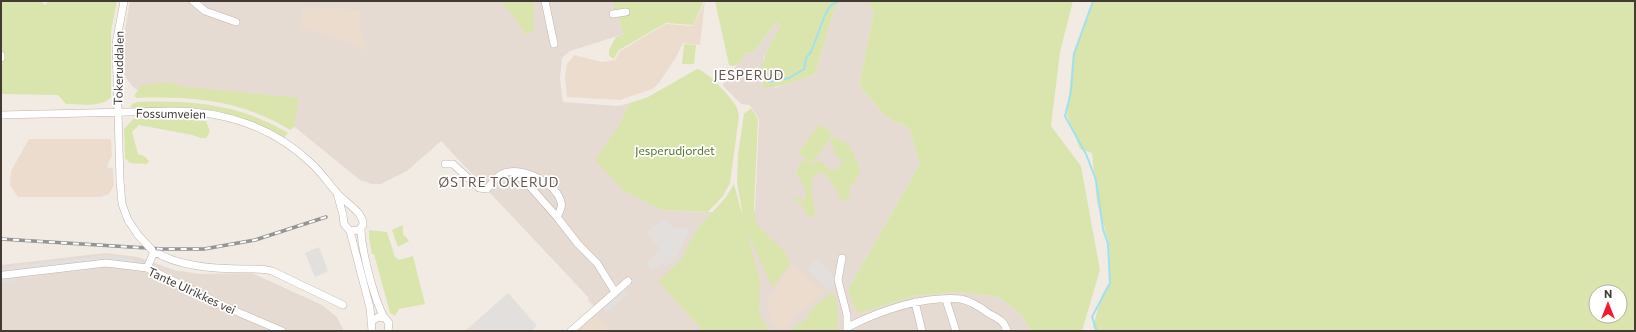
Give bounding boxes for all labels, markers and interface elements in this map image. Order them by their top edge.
street label: Tokeruddalen [110,31,126,105]
district label: JESPERUD [714,67,784,83]
street label: Fossumveien [136,105,206,121]
park label: Jesperudjordet [635,143,715,158]
district label: ØSTRE TOKERUD [439,174,559,190]
street label: Tante Ulrikkes vei [146,264,238,316]
north arrow [1588,284,1628,324]
text: N [1604,287,1612,300]

